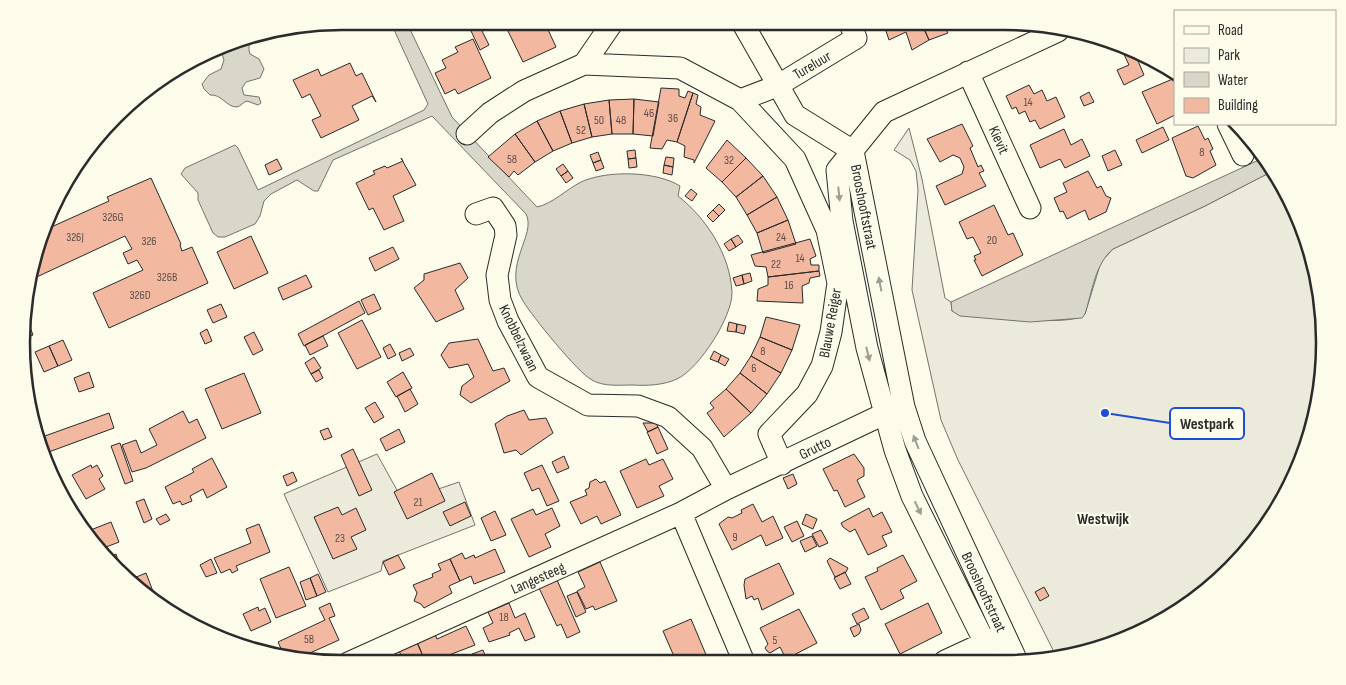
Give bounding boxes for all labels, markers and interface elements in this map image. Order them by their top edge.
legend [1174,10,1336,125]
text: Road [1218,21,1243,40]
street label: Tureluur [790,46,835,84]
text: Park [1218,46,1240,65]
text: Water [1218,71,1249,90]
house number: 14 [1023,95,1033,110]
text: Building [1218,96,1258,115]
house number: 46 [644,106,654,121]
house number: 36 [668,111,678,126]
house number: 50 [594,113,604,128]
house number: 48 [616,113,626,128]
house number: 52 [576,123,586,138]
street label: Kievit [984,123,1013,158]
house number: 8 [1199,145,1205,160]
house number: 58 [507,152,517,167]
house number: 32 [724,153,734,168]
street label: Brooshooftstraat [846,163,881,252]
one-way arrow [836,186,844,202]
house number: 326G [102,210,124,225]
house number: 326J [66,230,84,245]
house number: 24 [776,230,786,245]
house number: 20 [987,233,997,248]
house number: 326 [141,234,157,249]
house number: 14 [795,251,805,266]
house number: 22 [771,257,781,272]
house number: 326B [157,270,177,285]
one-way arrow [875,275,883,291]
house number: 16 [784,278,794,293]
street label: Blauwe Reiger [815,286,846,359]
house number: 326D [129,288,151,303]
street label: Knobbelzwaan [494,302,543,375]
house number: 8 [760,344,766,359]
one-way arrow [865,346,873,361]
house number: 6 [751,361,757,376]
callout: Westpark [1170,408,1244,439]
text: Westpark [1180,415,1234,434]
street label: Grutto [796,433,834,464]
one-way arrow [912,434,920,449]
house number: 21 [413,495,423,510]
one-way arrow [914,501,922,515]
district label: Westwijk [1077,510,1129,529]
house number: 9 [732,530,738,545]
house number: 23 [335,531,345,546]
street label: Brooshooftstraat [957,549,1011,636]
street label: Langesteeg [508,558,568,599]
house number: 18 [499,610,509,625]
house number: 5B [304,632,314,647]
house number: 5 [773,633,778,648]

